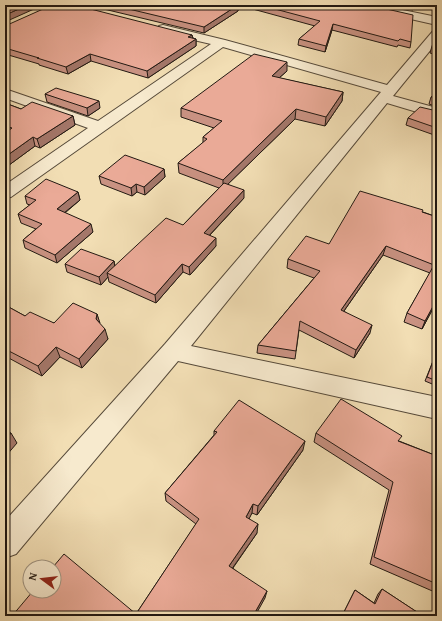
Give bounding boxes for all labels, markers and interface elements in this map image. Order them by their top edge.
north arrow [22,559,62,599]
text: N [24,570,41,582]

